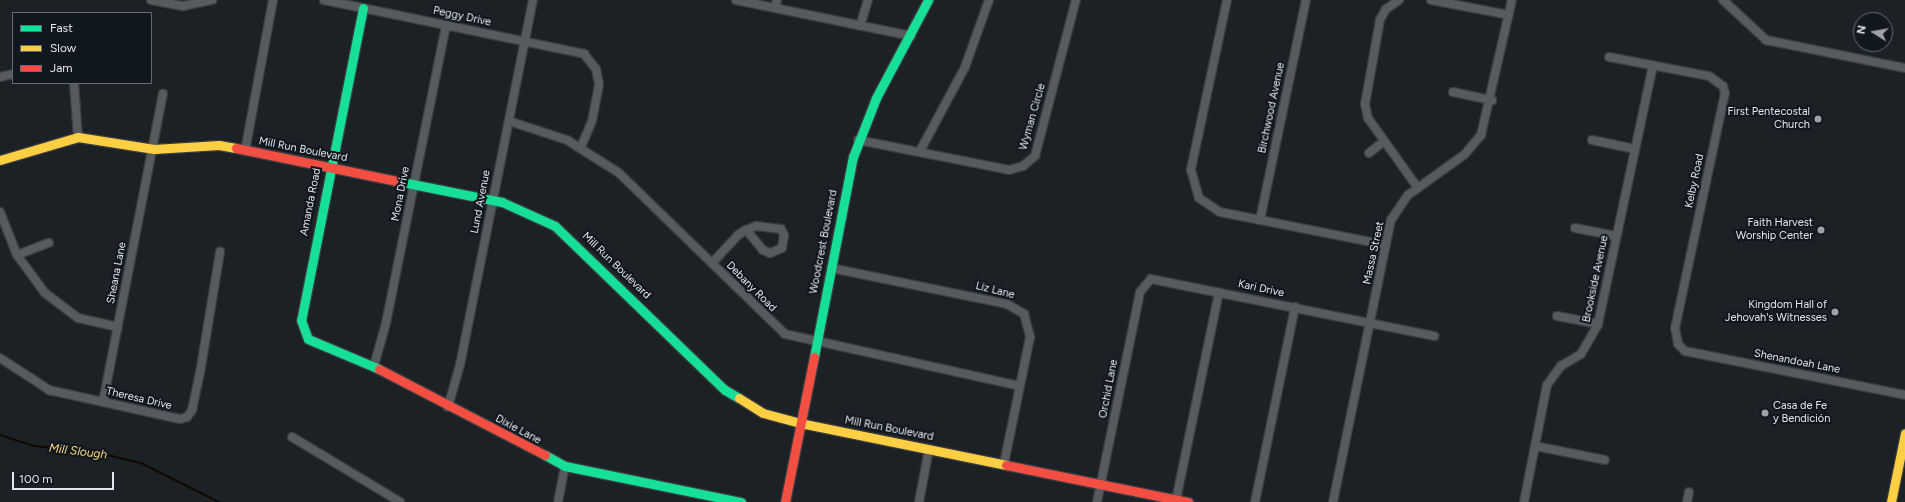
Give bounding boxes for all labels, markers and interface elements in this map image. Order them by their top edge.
street label: Peggy Drive [432,4,492,30]
legend [12,12,152,84]
north arrow [1853,12,1893,52]
text: Fast [50,21,73,35]
text: N [1855,24,1869,35]
text: Slow [50,41,76,55]
text: Jam [50,61,73,75]
street label: Birchwood Avenue [1256,61,1288,155]
street label: Wyman Circle [1017,82,1049,152]
place label: First Pentecostal Church [1728,106,1810,132]
marker: First Pentecostal Church [1813,114,1823,124]
street label: Mill Run Boulevard [257,135,349,165]
street label: Kelby Road [1683,153,1707,209]
street label: Mona Drive [389,165,413,223]
street label: Amanda Road [298,167,324,237]
street label: Lund Avenue [468,169,494,235]
street label: Woodcrest Boulevard [807,189,841,295]
place label: Faith Harvest Worship Center [1736,217,1813,243]
street label: Massa Street [1361,220,1387,286]
marker: Faith Harvest Worship Center [1816,225,1826,235]
street label: Mill Run Boulevard [579,230,653,302]
street label: Brookside Avenue [1580,234,1612,324]
street label: Sheana Lane [105,241,129,305]
street label: Debany Road [723,259,779,315]
street label: Kari Drive [1237,278,1285,300]
street label: Liz Lane [974,280,1016,302]
place label: Kingdom Hall of Jehovah's Witnesses [1725,299,1827,325]
marker: Kingdom Hall of Jehovah's Witnesses [1830,307,1840,317]
street label: Shenandoah Lane [1753,347,1841,377]
street label: Orchid Lane [1097,359,1121,419]
street label: Theresa Drive [105,385,173,413]
place label: Casa de Fe y Bendición [1773,400,1830,426]
marker: Casa de Fe y Bendición [1760,408,1770,418]
street label: Dixie Lane [493,412,543,448]
street label: Mill Run Boulevard [843,414,935,444]
water label: Mill Slough [48,441,108,463]
scale bar [14,464,116,490]
text: 100 m [19,472,53,486]

